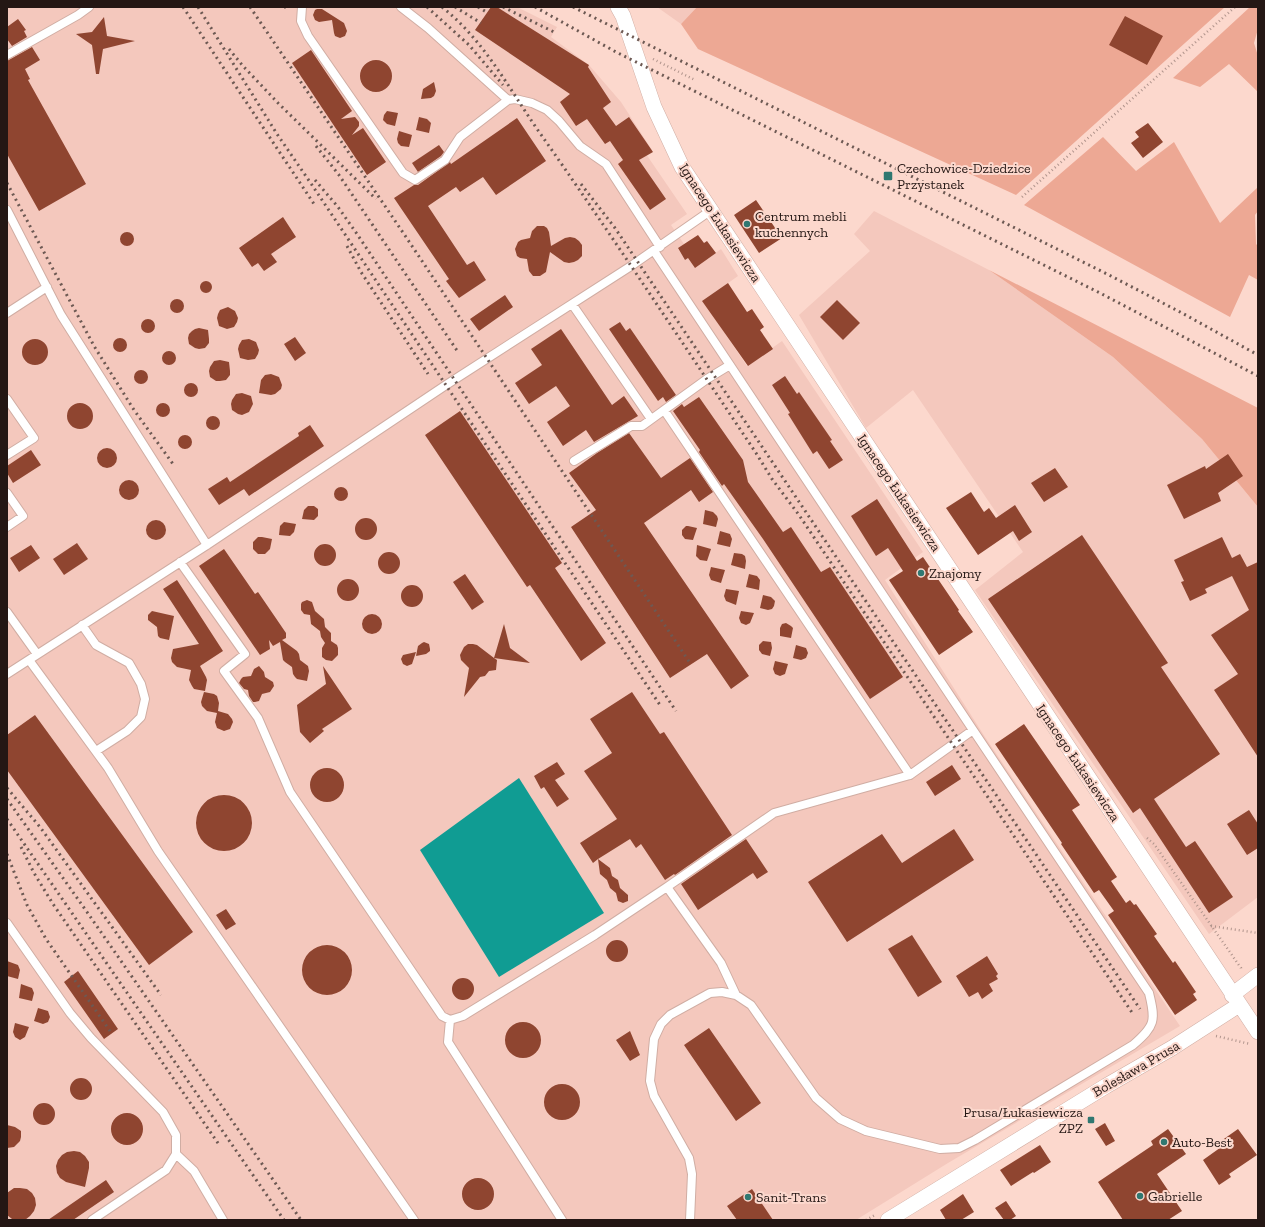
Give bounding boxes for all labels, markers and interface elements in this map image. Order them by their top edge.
street label: Ignacego Łukasiewicza [675,160,765,286]
place label: Czechowice-Dziedzice Przystanek [897,160,1031,193]
marker: Czechowice-Dziedzice Przystanek [882,170,894,182]
place label: Centrum mebli kuchennych [755,208,847,241]
marker: Centrum mebli kuchennych [742,219,752,229]
street label: Ignacego Łukasiewicza [853,431,945,555]
place label: Znajomy [929,565,982,582]
marker: Znajomy [916,568,926,578]
street label: Ignacego Łukasiewicza [1032,701,1124,825]
street label: Bolesława Prusa [1089,1037,1183,1101]
place label: Prusa/Łukasiewicza ZPZ [963,1104,1083,1137]
marker: Prusa/Łukasiewicza ZPZ [1086,1115,1096,1125]
place label: Auto-Best [1172,1134,1233,1151]
marker: Auto-Best [1159,1137,1169,1147]
place label: Gabrielle [1148,1188,1203,1205]
place label: Sanit-Trans [756,1189,826,1206]
marker: Gabrielle [1135,1191,1145,1201]
marker: Sanit-Trans [743,1192,753,1202]

